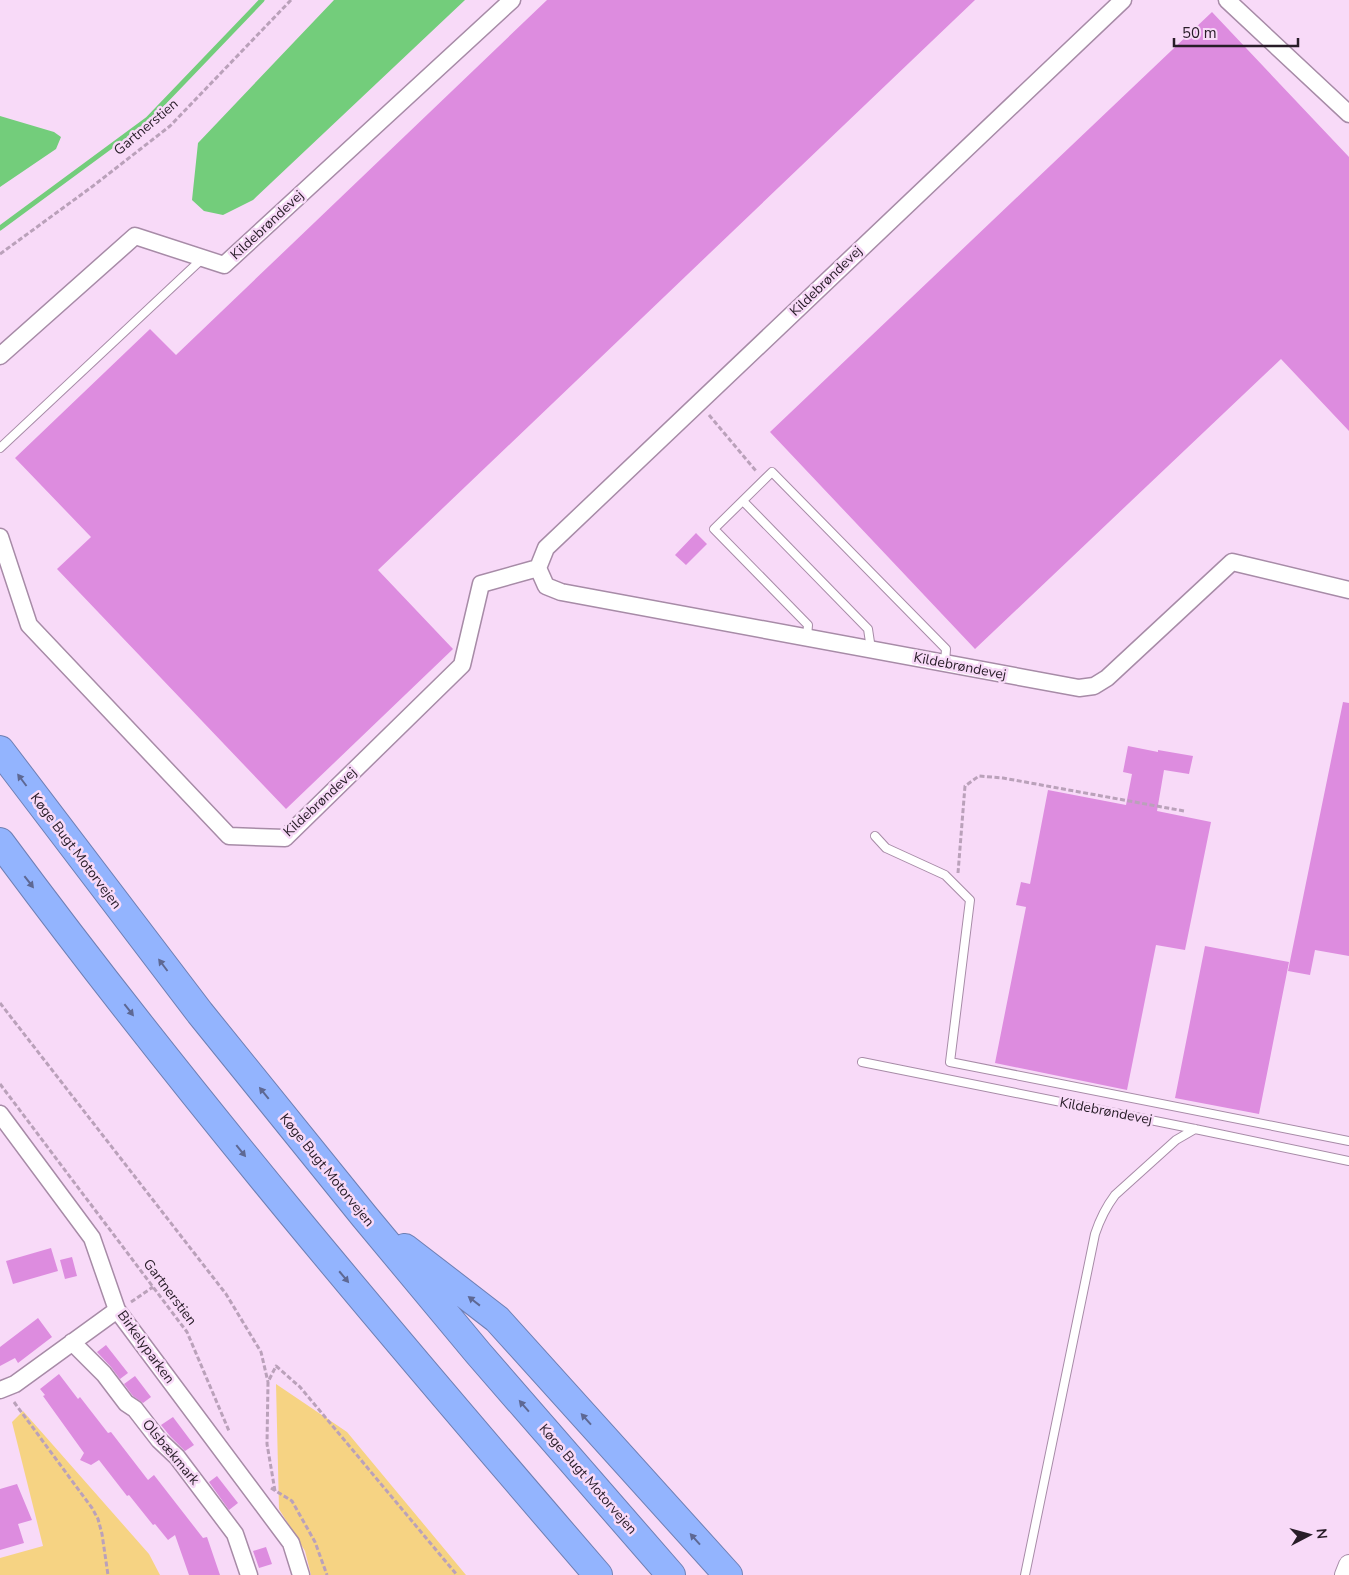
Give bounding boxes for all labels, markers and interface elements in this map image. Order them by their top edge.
scale bar [1174,15,1298,47]
text: 50 m [1182,23,1217,43]
street label: Gartnerstien [110,95,182,159]
street label: Kildebrøndevej [226,186,308,264]
street label: Kildebrøndevej [786,242,866,320]
street label: Kildebrøndevej [912,648,1008,684]
street label: Kildebrøndevej [279,763,361,841]
one-way arrow [17,774,28,787]
street label: Køge Bugt Motorvejen [26,789,126,913]
one-way arrow [24,875,35,888]
one-way arrow [158,958,168,972]
one-way arrow [123,1003,134,1016]
one-way arrow [259,1086,270,1099]
street label: Kildebrøndevej [1058,1093,1154,1129]
street label: Køge Bugt Motorvejen [275,1109,379,1231]
one-way arrow [236,1144,247,1157]
street label: Gartnerstien [139,1255,201,1329]
one-way arrow [338,1270,349,1283]
one-way arrow [468,1296,481,1307]
street label: Birkelyparken [113,1307,179,1387]
one-way arrow [518,1401,530,1413]
one-way arrow [580,1413,592,1425]
street label: Olsbækmark [138,1415,205,1490]
street label: Køge Bugt Motorvejen [535,1420,641,1538]
north arrow [1284,1510,1334,1560]
text: N [1311,1527,1331,1540]
one-way arrow [689,1533,701,1545]

